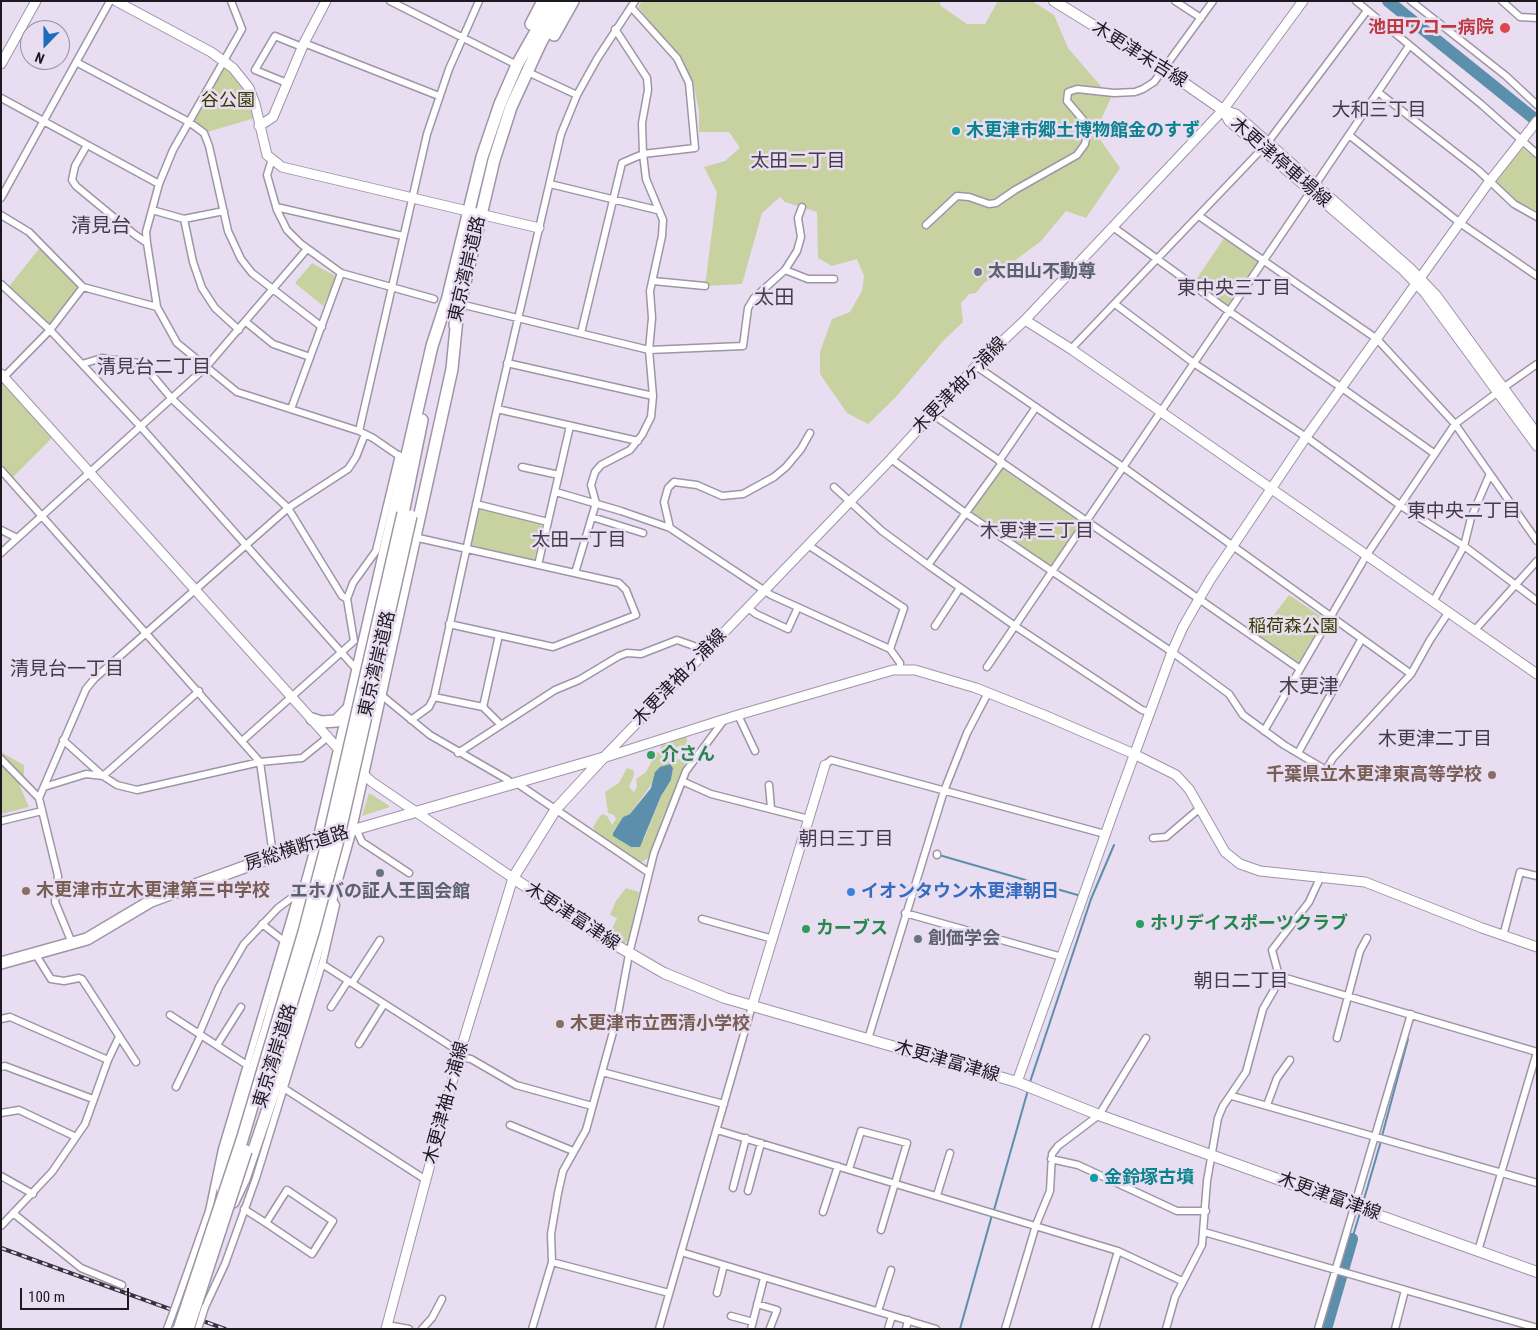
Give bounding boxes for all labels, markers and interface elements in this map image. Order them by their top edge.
street label: 木更津末吉線 [1087,17,1191,93]
place label: 池田ワコー病院 [1368,17,1494,39]
north arrow [20,20,70,70]
marker: 池田ワコー病院 [1498,21,1512,35]
text: N [33,49,47,67]
park label: 谷公園 [201,90,255,112]
district label: 大和三丁目 [1332,100,1426,122]
street label: 木更津停車場線 [1225,114,1335,212]
place label: 木更津市郷土博物館金のすず [966,120,1200,142]
marker: 木更津市郷土博物館金のすず [950,125,962,137]
district label: 太田二丁目 [751,151,845,173]
street label: 東京湾岸道路 [445,214,491,324]
district label: 清見台 [71,215,131,239]
place label: 太田山不動尊 [988,261,1096,283]
marker: 太田山不動尊 [972,266,984,278]
district label: 東中央三丁目 [1177,278,1291,300]
district label: 太田 [754,287,794,311]
street label: 木更津袖ヶ浦線 [908,333,1012,439]
district label: 清見台二丁目 [97,357,211,379]
district label: 東中央二丁目 [1407,501,1521,523]
district label: 木更津三丁目 [980,521,1094,543]
district label: 太田一丁目 [532,530,626,552]
street label: 東京湾岸道路 [355,609,401,719]
park label: 稲荷森公園 [1248,616,1338,638]
street label: 木更津袖ヶ浦線 [628,625,732,731]
district label: 清見台一丁目 [10,659,124,681]
district label: 木更津 [1279,676,1339,700]
district label: 木更津二丁目 [1378,729,1492,751]
place label: 介さん [661,744,715,766]
marker: 介さん [645,749,657,761]
place label: 千葉県立木更津東高等学校 [1266,764,1482,786]
marker: 千葉県立木更津東高等学校 [1486,769,1498,781]
street label: 房総横断道路 [242,822,352,876]
district label: 朝日三丁目 [799,829,893,851]
marker: エホバの証人王国会館 [374,867,386,879]
street label: 木更津富津線 [521,879,623,955]
place label: 木更津市立木更津第三中学校 [36,880,270,902]
place label: エホバの証人王国会館 [290,881,470,903]
place label: イオンタウン木更津朝日 [861,881,1059,903]
marker: 木更津市立木更津第三中学校 [20,885,32,897]
marker: イオンタウン木更津朝日 [845,886,857,898]
place label: ホリデイスポーツクラブ [1150,913,1348,935]
place label: カーブス [816,918,888,940]
marker: ホリデイスポーツクラブ [1134,918,1146,930]
marker: カーブス [800,923,812,935]
place label: 創価学会 [928,928,1000,950]
marker: 創価学会 [912,933,924,945]
district label: 朝日二丁目 [1194,971,1288,993]
street label: 東京湾岸道路 [250,1001,302,1111]
place label: 木更津市立西清小学校 [570,1013,750,1035]
marker: 木更津市立西清小学校 [554,1018,566,1030]
street label: 木更津富津線 [892,1037,1002,1087]
street label: 木更津袖ヶ浦線 [420,1039,474,1167]
place label: 金鈴塚古墳 [1104,1167,1194,1189]
street label: 木更津富津線 [1275,1168,1383,1226]
marker: 金鈴塚古墳 [1088,1172,1100,1184]
scale bar [22,1278,131,1310]
text: 100 m [28,1288,65,1306]

